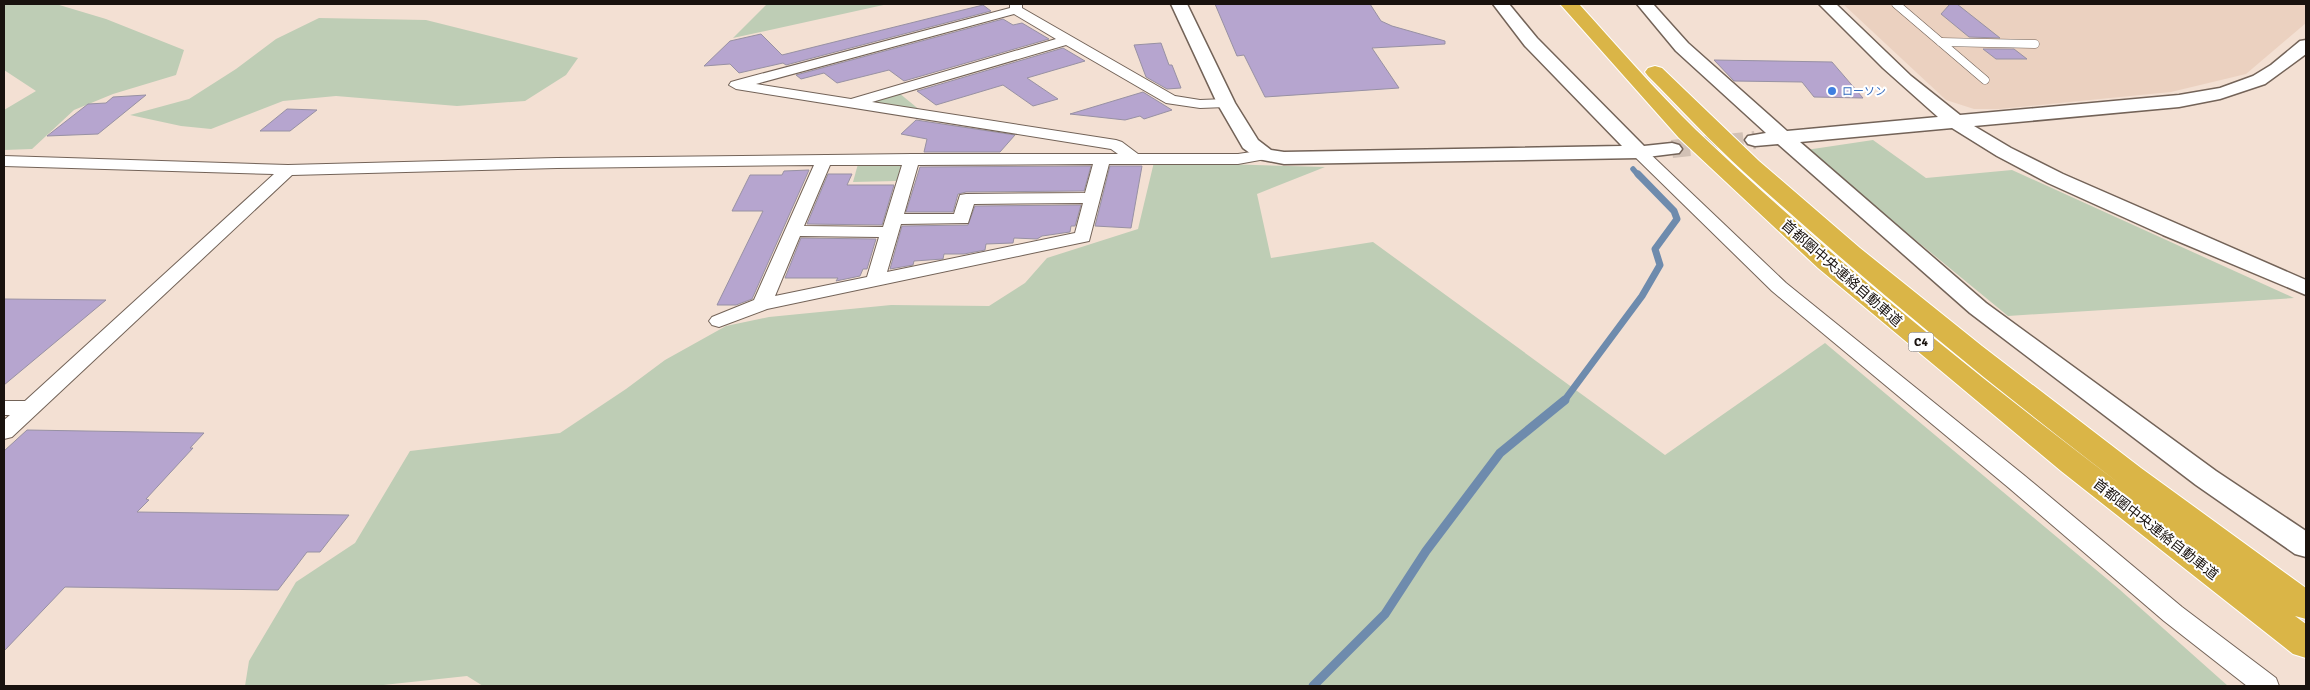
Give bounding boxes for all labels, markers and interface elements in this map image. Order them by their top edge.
marker: ローソン [1826,85,1838,97]
place label: ローソン [1842,85,1886,98]
street label: 首都圏中央連絡自動車道 [1778,216,1905,330]
road number: C4 [1908,332,1934,352]
street label: 首都圏中央連絡自動車道 [2090,475,2222,583]

